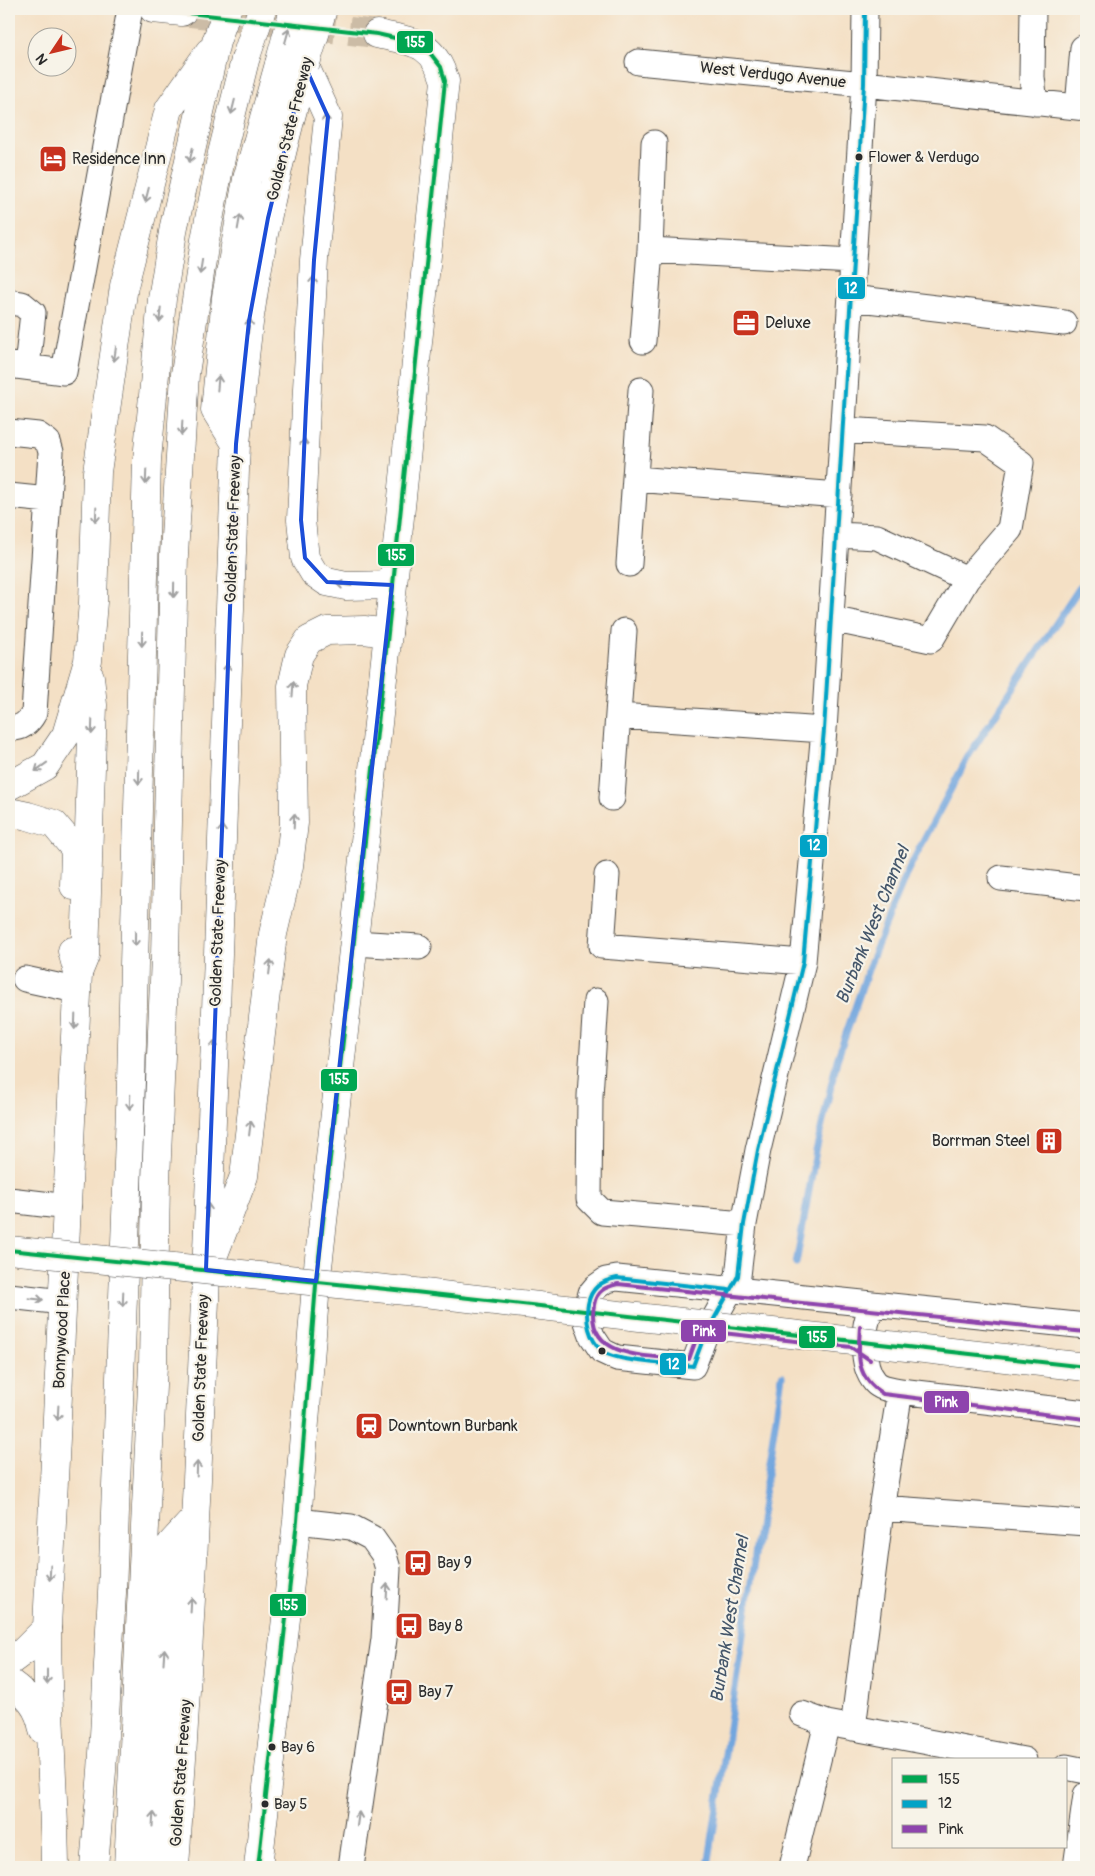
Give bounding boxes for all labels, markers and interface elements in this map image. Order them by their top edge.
north arrow [28,28,78,78]
one-way arrow [282,29,292,45]
line badge: 155 [396,30,434,54]
text: 155 [405,34,426,51]
text: N [32,50,51,68]
street label: Golden State Freeway [262,55,318,203]
street label: West Verdugo Avenue [699,57,847,93]
one-way arrow [228,99,238,115]
one-way arrow [321,115,331,131]
hotel icon: Residence Inn [38,144,68,174]
one-way arrow [186,147,195,163]
place label: Flower & Verdugo [868,148,979,167]
place label: Residence Inn [72,149,166,169]
marker: Flower & Verdugo [854,152,864,162]
one-way arrow [142,186,152,202]
one-way arrow [235,215,245,231]
one-way arrow [196,258,206,274]
one-way arrow [308,276,317,292]
line badge: 12 [837,276,866,300]
text: 12 [844,280,858,297]
one-way arrow [155,306,165,322]
office icon: Deluxe [731,308,761,338]
place label: Deluxe [765,313,811,333]
one-way arrow [244,318,254,334]
one-way arrow [109,346,119,362]
one-way arrow [213,375,223,391]
one-way arrow [177,420,186,436]
one-way arrow [300,438,309,454]
street label: Golden State Freeway [220,455,246,603]
one-way arrow [142,468,151,484]
one-way arrow [91,506,101,523]
line badge: 155 [377,543,415,567]
text: 155 [386,547,407,564]
one-way arrow [336,580,352,590]
one-way arrow [169,582,178,598]
one-way arrow [137,631,146,647]
one-way arrow [223,663,232,679]
one-way arrow [288,681,298,697]
one-way arrow [87,718,97,735]
one-way arrow [34,762,48,772]
one-way arrow [134,768,143,784]
one-way arrow [289,813,299,830]
one-way arrow [217,826,226,842]
line badge: 12 [799,834,828,858]
text: 12 [807,837,821,854]
water label: Burbank West Channel [831,841,916,1007]
street label: Golden State Freeway [205,859,231,1007]
one-way arrow [130,931,139,947]
one-way arrow [265,959,275,975]
one-way arrow [70,1013,80,1029]
one-way arrow [209,1040,218,1056]
line badge: 155 [320,1068,358,1092]
text: 155 [329,1071,350,1088]
one-way arrow [126,1093,135,1109]
one-way arrow [245,1120,255,1136]
building icon: Borrman Steel [1034,1126,1064,1156]
place label: Borrman Steel [932,1131,1030,1151]
one-way arrow [203,1203,212,1219]
street label: Bonnywood Place [49,1271,75,1389]
one-way arrow [118,1290,128,1307]
one-way arrow [28,1294,44,1304]
street label: Golden State Freeway [188,1294,214,1442]
line badge: Pink [680,1319,727,1343]
text: Pink [692,1323,716,1340]
line badge: 155 [798,1325,836,1349]
text: 155 [807,1329,828,1346]
unlabelled marker [597,1346,607,1356]
line badge: 12 [659,1352,687,1376]
text: 12 [666,1356,680,1373]
line badge: Pink [923,1390,970,1414]
text: Pink [934,1394,958,1411]
one-way arrow [53,1404,62,1420]
station icon: Downtown Burbank [354,1411,384,1441]
place label: Downtown Burbank [388,1416,518,1436]
one-way arrow [193,1461,202,1477]
water label: Burbank West Channel [705,1532,755,1704]
bus stop icon: Bay 9 [403,1548,433,1578]
place label: Bay 9 [437,1553,472,1573]
one-way arrow [45,1564,55,1581]
one-way arrow [382,1583,391,1599]
line badge: 155 [269,1593,307,1617]
one-way arrow [186,1597,195,1613]
text: 155 [278,1597,299,1614]
bus stop icon: Bay 8 [394,1611,424,1641]
place label: Bay 8 [428,1616,463,1636]
one-way arrow [159,1649,168,1665]
one-way arrow [42,1668,52,1684]
bus stop icon: Bay 7 [384,1677,414,1707]
place label: Bay 7 [418,1682,454,1702]
street label: Golden State Freeway [166,1699,196,1847]
place label: Bay 6 [281,1738,315,1757]
marker: Bay 6 [267,1742,277,1752]
legend [892,1758,1068,1848]
text: 155 [938,1770,960,1789]
text: 12 [938,1794,952,1813]
place label: Bay 5 [274,1795,307,1814]
marker: Bay 5 [260,1799,270,1809]
one-way arrow [148,1811,157,1827]
one-way arrow [353,1811,363,1827]
text: Pink [938,1820,964,1839]

